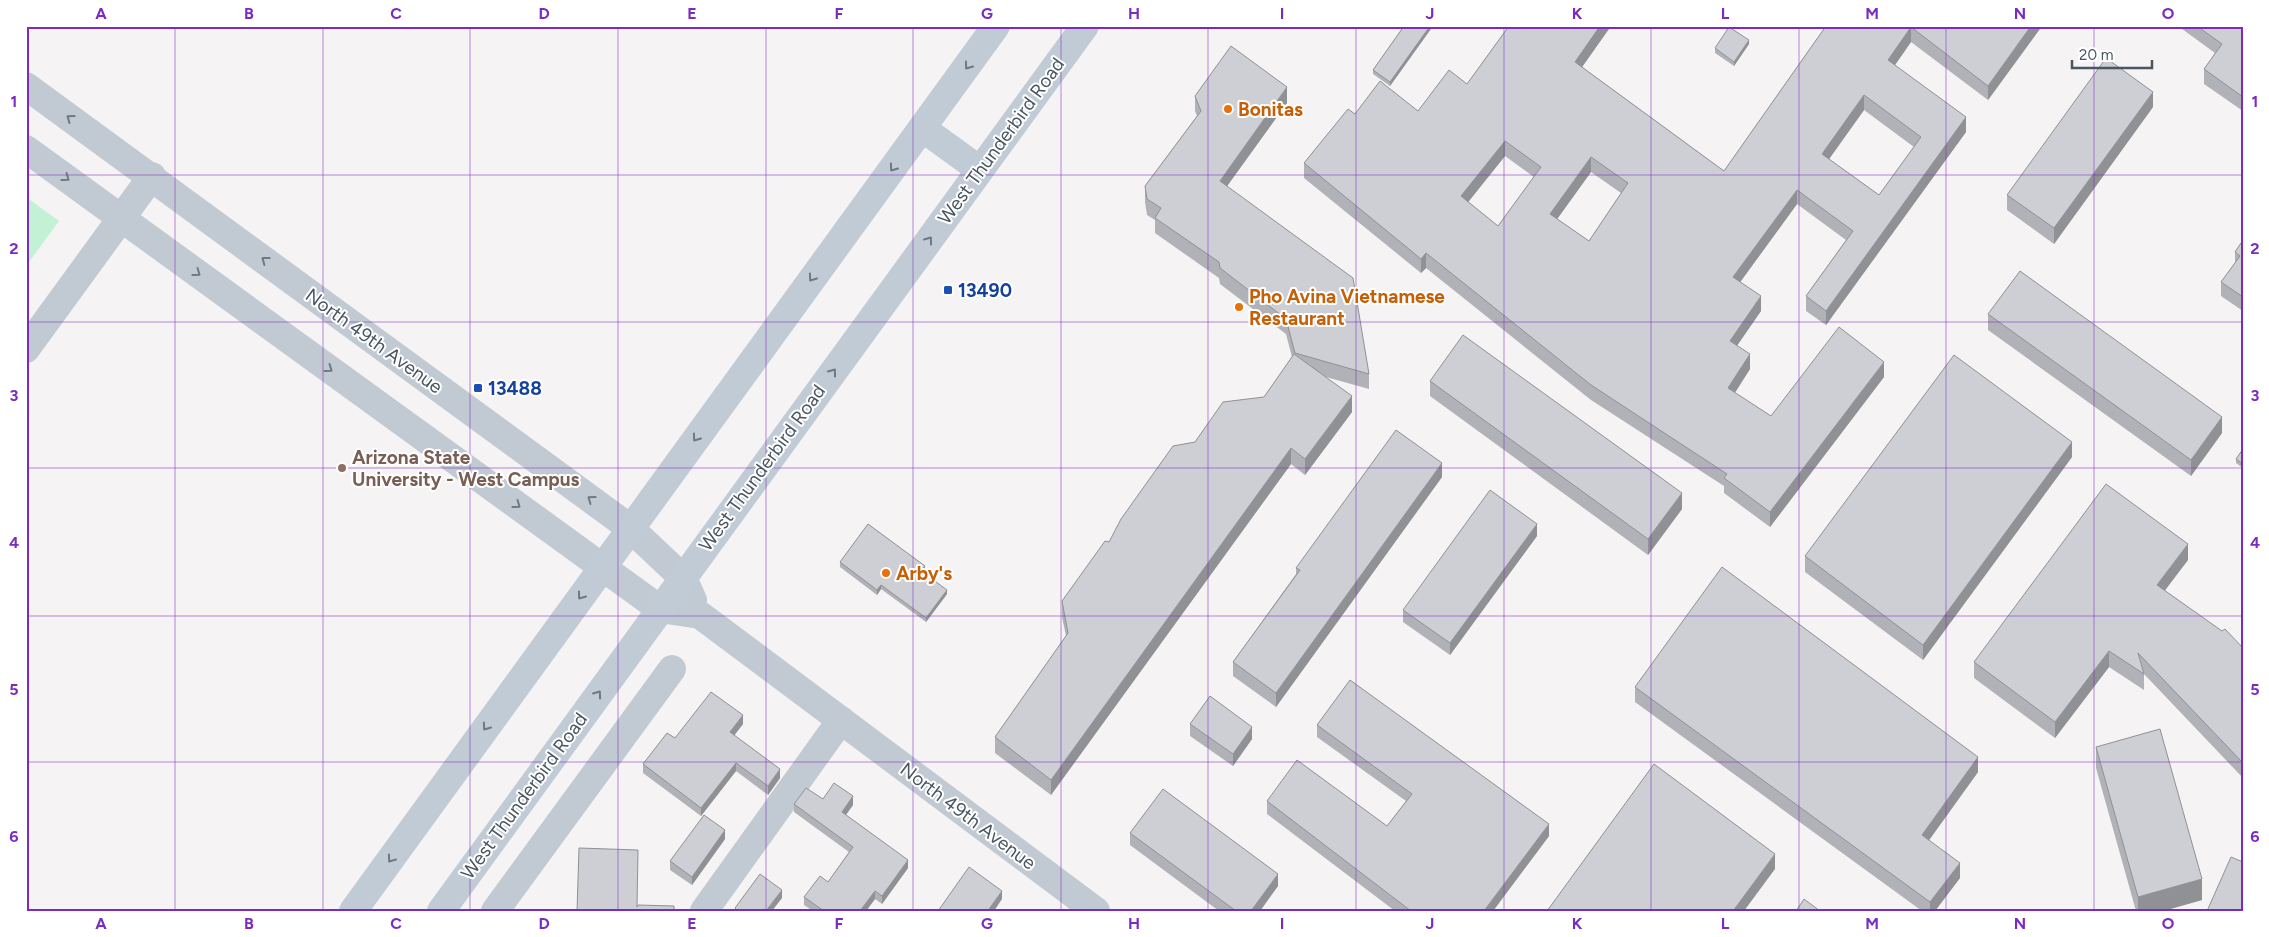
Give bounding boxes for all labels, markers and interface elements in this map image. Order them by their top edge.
text: A [95,4,107,23]
text: B [244,4,254,23]
text: C [390,4,402,23]
text: D [538,4,550,23]
text: E [687,4,697,23]
text: F [835,4,844,23]
text: G [981,4,993,23]
text: H [1128,4,1140,23]
text: I [1280,4,1284,23]
text: J [1426,4,1434,23]
text: K [1572,4,1583,23]
text: L [1721,4,1730,23]
text: M [1865,4,1879,23]
text: N [2014,4,2026,23]
text: O [2162,4,2175,23]
scale bar [2072,38,2152,70]
text: 20 m [2079,46,2113,64]
street label: West Thunderbird Road [933,53,1069,229]
one-way arrow [965,60,973,69]
text: 1 [11,92,17,111]
text: 1 [2252,92,2258,111]
place label: Bonitas [1238,98,1303,121]
marker: Bonitas [1222,103,1234,115]
one-way arrow [67,115,76,123]
one-way arrow [890,162,899,172]
one-way arrow [60,172,70,181]
one-way arrow [923,236,932,246]
text: 2 [9,239,19,258]
text: 2 [2250,239,2260,258]
one-way arrow [262,258,271,266]
one-way arrow [191,267,201,276]
one-way arrow [810,272,818,281]
place label: 13490 [958,279,1012,302]
street label: North 49th Avenue [301,284,447,398]
marker: 13490 [942,284,954,296]
place label: Pho Avina Vietnamese Restaurant [1249,285,1445,330]
marker: Pho Avina Vietnamese Restaurant [1233,301,1245,313]
one-way arrow [323,363,333,372]
one-way arrow [827,368,836,377]
place label: 13488 [488,377,542,400]
street label: West Thunderbird Road [694,380,830,556]
marker: 13488 [472,382,484,394]
text: 3 [10,386,19,405]
text: 3 [2251,386,2260,405]
one-way arrow [693,432,702,442]
place label: Arizona State University - West Campus [352,446,579,491]
marker: Arizona State University - West Campus [336,462,348,474]
one-way arrow [587,496,597,505]
one-way arrow [511,499,521,508]
text: 4 [9,533,19,552]
text: 4 [2250,533,2260,552]
place label: Arby's [896,562,952,585]
marker: Arby's [880,567,892,579]
one-way arrow [578,590,587,600]
text: 5 [9,680,19,699]
text: 5 [2250,680,2260,699]
one-way arrow [592,691,601,700]
street label: West Thunderbird Road [456,708,592,884]
one-way arrow [483,721,492,731]
street label: North 49th Avenue [896,757,1040,875]
text: 6 [9,827,19,846]
text: 6 [2250,827,2260,846]
one-way arrow [388,853,397,863]
text: A [95,914,107,933]
text: B [244,914,254,933]
text: C [390,914,402,933]
text: D [538,914,550,933]
text: E [687,914,697,933]
text: F [835,914,844,933]
text: G [981,914,993,933]
text: H [1128,914,1140,933]
text: I [1280,914,1284,933]
text: J [1426,914,1434,933]
text: K [1572,914,1583,933]
text: L [1721,914,1730,933]
text: M [1865,914,1879,933]
text: N [2014,914,2026,933]
text: O [2162,914,2175,933]

